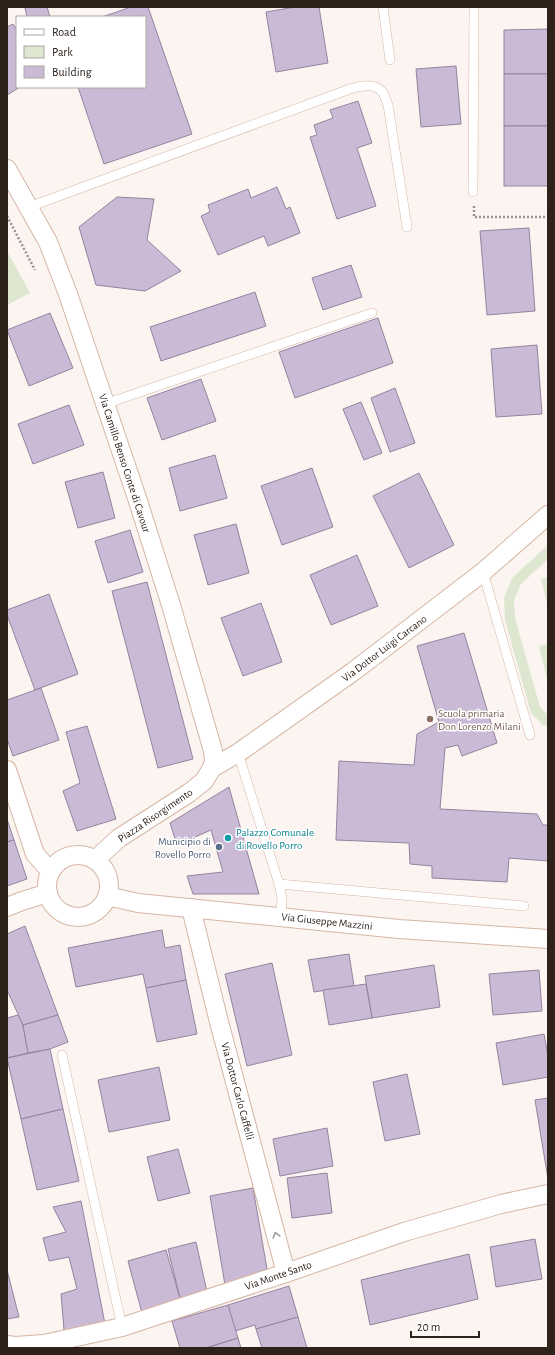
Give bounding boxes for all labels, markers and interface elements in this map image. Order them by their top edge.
legend [16,16,146,88]
text: Road [52,26,76,38]
text: Park [52,46,73,58]
text: Building [52,66,92,78]
street label: Via Camillo Benso Conte di Cavour [97,393,152,534]
street label: Via Dottor Luigi Carcano [340,613,429,684]
place label: Scuola primaria Don Lorenzo Milani [438,708,521,732]
marker: Scuola primaria Don Lorenzo Milani [425,714,435,724]
street label: Piazza Risorgimento [116,786,195,844]
place label: Palazzo Comunale di Rovello Porro [236,827,314,851]
marker: Palazzo Comunale di Rovello Porro [223,833,233,843]
place label: Municipio di Rovello Porro [155,836,211,860]
marker: Municipio di Rovello Porro [214,842,224,852]
street label: Via Giuseppe Mazzini [281,911,373,932]
street label: Via Dottor Carlo Caffelli [219,1041,256,1141]
one-way arrow [272,1232,281,1239]
street label: Via Monte Santo [243,1259,313,1292]
scale bar [411,1313,479,1339]
text: 20 m [417,1321,440,1333]

